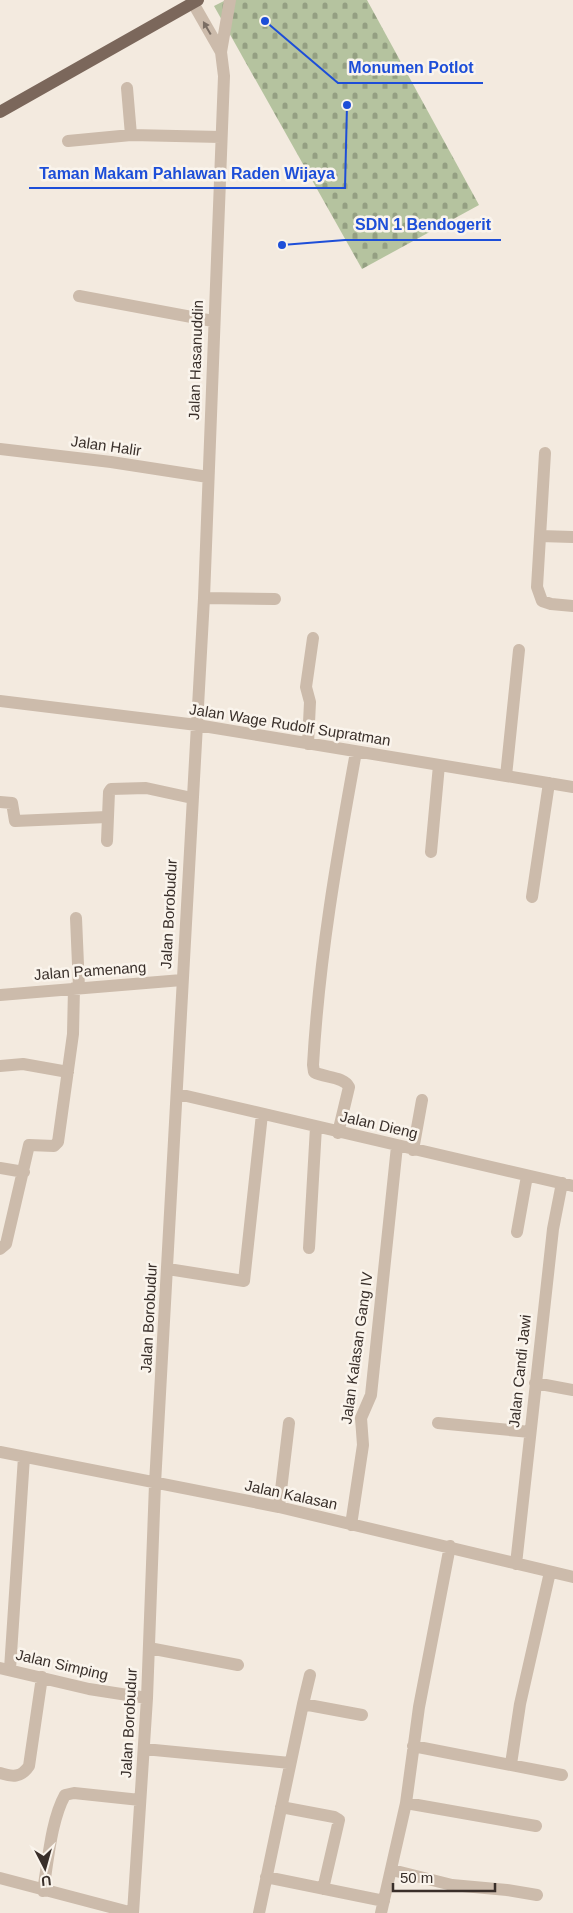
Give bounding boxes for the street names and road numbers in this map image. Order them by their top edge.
street label: Jalan Hasanuddin [185,300,206,420]
street label: Jalan Halir [70,432,142,459]
street label: Jalan Wage Rudolf Supratman [188,700,392,749]
street label: Jalan Borobudur [157,859,180,969]
street label: Jalan Pamenang [33,958,147,983]
street label: Jalan Dieng [339,1107,420,1142]
street label: Jalan Borobudur [137,1263,160,1373]
street label: Jalan Kalasan Gang IV [337,1271,376,1425]
street label: Jalan Candi Jawi [505,1314,534,1428]
street label: Jalan Kalasan [243,1476,339,1513]
street label: Jalan Simping [14,1646,110,1683]
street label: Jalan Borobudur [117,1668,140,1778]

